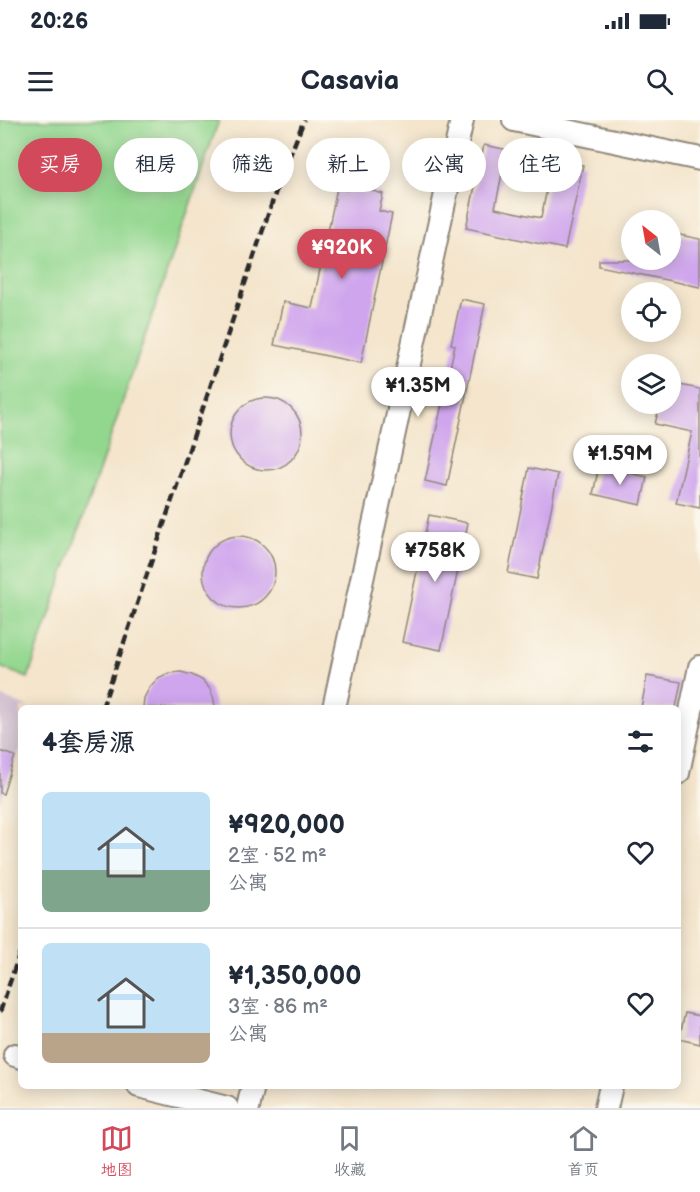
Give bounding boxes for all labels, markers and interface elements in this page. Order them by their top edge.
text: 20:26 [30,8,88,35]
icon: menu [24,65,57,98]
text: Casavia [301,65,399,97]
icon: search [643,65,676,98]
chip: 买房 [18,138,102,192]
chip: 租房 [114,138,198,192]
chip: 筛选 [210,138,294,192]
chip: 新上 [306,138,390,192]
chip: 公寓 [402,138,486,192]
chip: 住宅 [498,138,582,192]
north arrow [621,210,681,270]
map controls [621,210,681,414]
pin: ¥920K [300,229,384,280]
text: ¥920K [311,236,373,260]
button: locate [621,282,681,342]
button: layers [621,354,681,414]
pin: ¥1.35M [369,367,467,418]
text: ¥1.35M [385,374,451,398]
pin: ¥1.59M [571,435,669,486]
text: ¥1.59M [587,442,653,466]
pin: ¥758K [393,532,477,583]
text: ¥758K [405,539,465,563]
icon: filters [624,725,657,758]
text: 4套房源 [42,728,135,759]
text: ¥920,000 [228,810,345,841]
icon: home [90,816,162,888]
icon: heart [624,836,657,869]
text: 2室 · 52 m² [228,844,327,868]
text: 公寓 [228,871,268,895]
text: ¥1,350,000 [228,961,361,992]
icon: home [90,967,162,1039]
icon: heart [624,987,657,1020]
text: 3室 · 86 m² [228,995,328,1019]
text: 公寓 [228,1022,268,1046]
tab: 地图 [100,1122,133,1180]
tab: 收藏 [333,1122,366,1180]
tab: 首页 [567,1122,600,1180]

